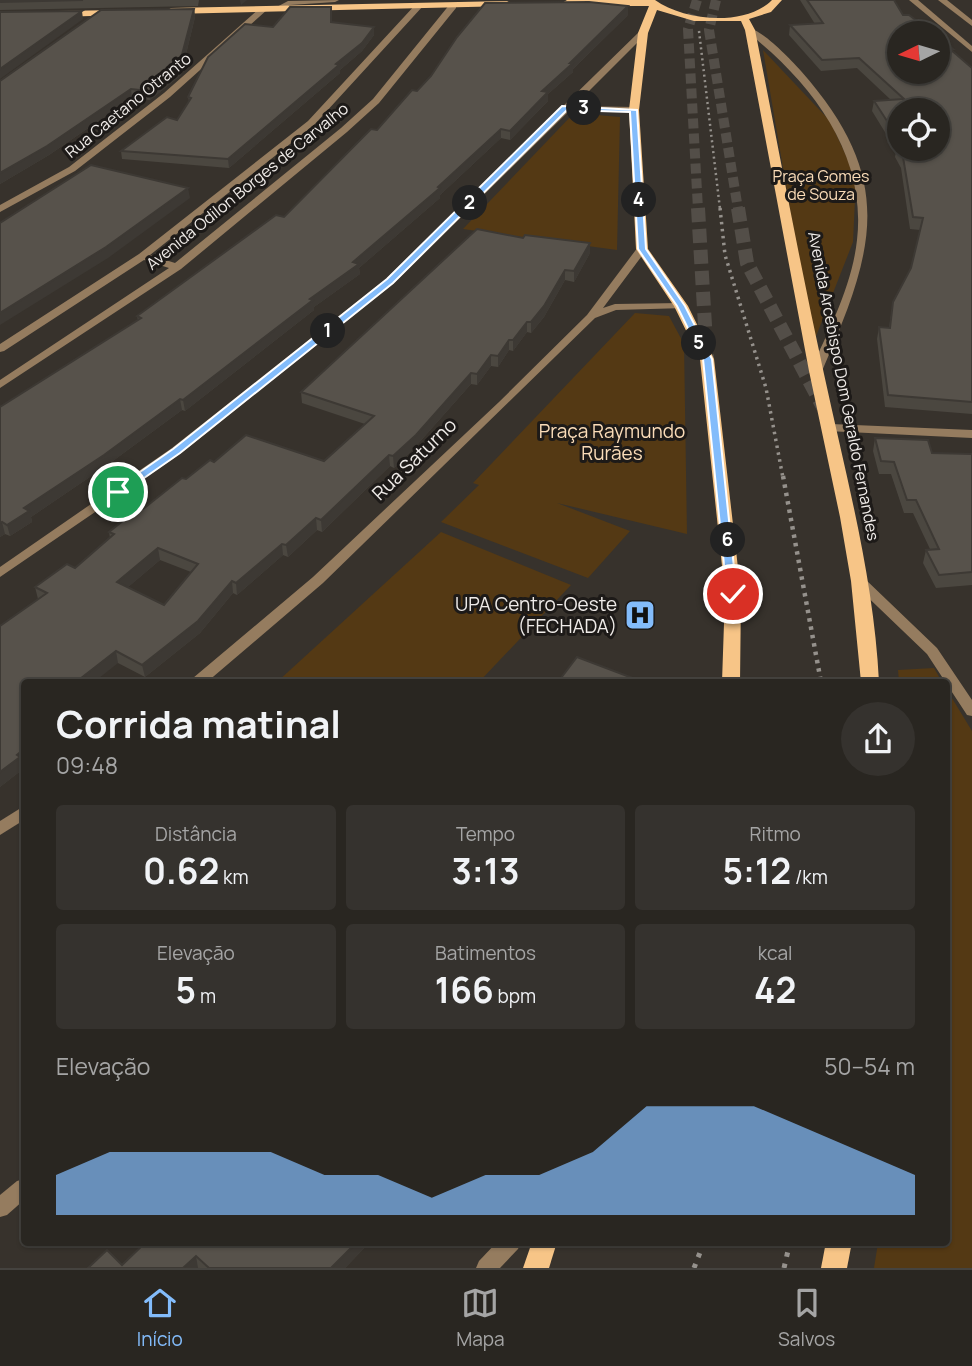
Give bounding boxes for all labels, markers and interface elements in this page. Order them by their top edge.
north arrow [887,21,950,84]
map controls [887,21,950,161]
street label: Rua Caetano Otranto [60,47,196,163]
pin: 3 [566,90,602,126]
text: 3 [578,94,589,120]
street label: Avenida Odilon Borges de Carvalho [141,97,353,275]
button: locate [887,98,950,161]
park label: Praça Gomes de Souza [773,165,869,205]
pin: 4 [622,182,656,218]
pin: 2 [452,186,488,220]
text: 4 [633,186,644,212]
text: 2 [464,189,475,215]
street label: Avenida Arcebispo Dom Geraldo Fernandes [803,230,885,542]
pin: 1 [310,314,346,348]
text: 1 [323,317,332,343]
pin: 5 [682,326,716,360]
text: 5 [693,329,704,355]
street label: Rua Saturno [366,412,462,506]
park label: Praça Raymundo Rurães [539,418,685,466]
pin [88,462,148,522]
icon: arrive [99,473,137,511]
pin: 6 [710,522,746,558]
text: 6 [722,526,733,552]
pin [703,564,763,624]
icon: check [714,575,752,613]
place label: UPA Centro-Oeste (FECHADA) [455,591,617,639]
hospital icon: UPA Centro-Oeste (FECHADA) [623,598,657,632]
text: Corrida matinal [56,697,341,749]
button: share [841,702,915,776]
text: 09:48 [56,749,118,781]
text: Distância [155,821,237,847]
text: Tempo [456,821,515,847]
text: Ritmo [749,821,801,847]
text: 0.62 [143,847,219,895]
text: 3:13 [451,847,520,895]
text: 5:12 [722,847,791,895]
text: km [219,864,249,890]
text: /km [791,864,828,890]
text: Elevação [157,940,235,966]
text: Batimentos [435,940,536,966]
text: kcal [758,940,793,966]
text: 5 [176,966,196,1014]
text: 166 [435,966,494,1014]
text: 42 [754,966,796,1014]
text: m [196,983,216,1009]
text: bpm [494,983,536,1009]
text: Elevação [56,1050,150,1082]
text: 50–54 m [824,1050,915,1082]
tab: Início [137,1284,183,1352]
tab: Mapa [456,1284,505,1352]
tab: Salvos [778,1284,835,1352]

